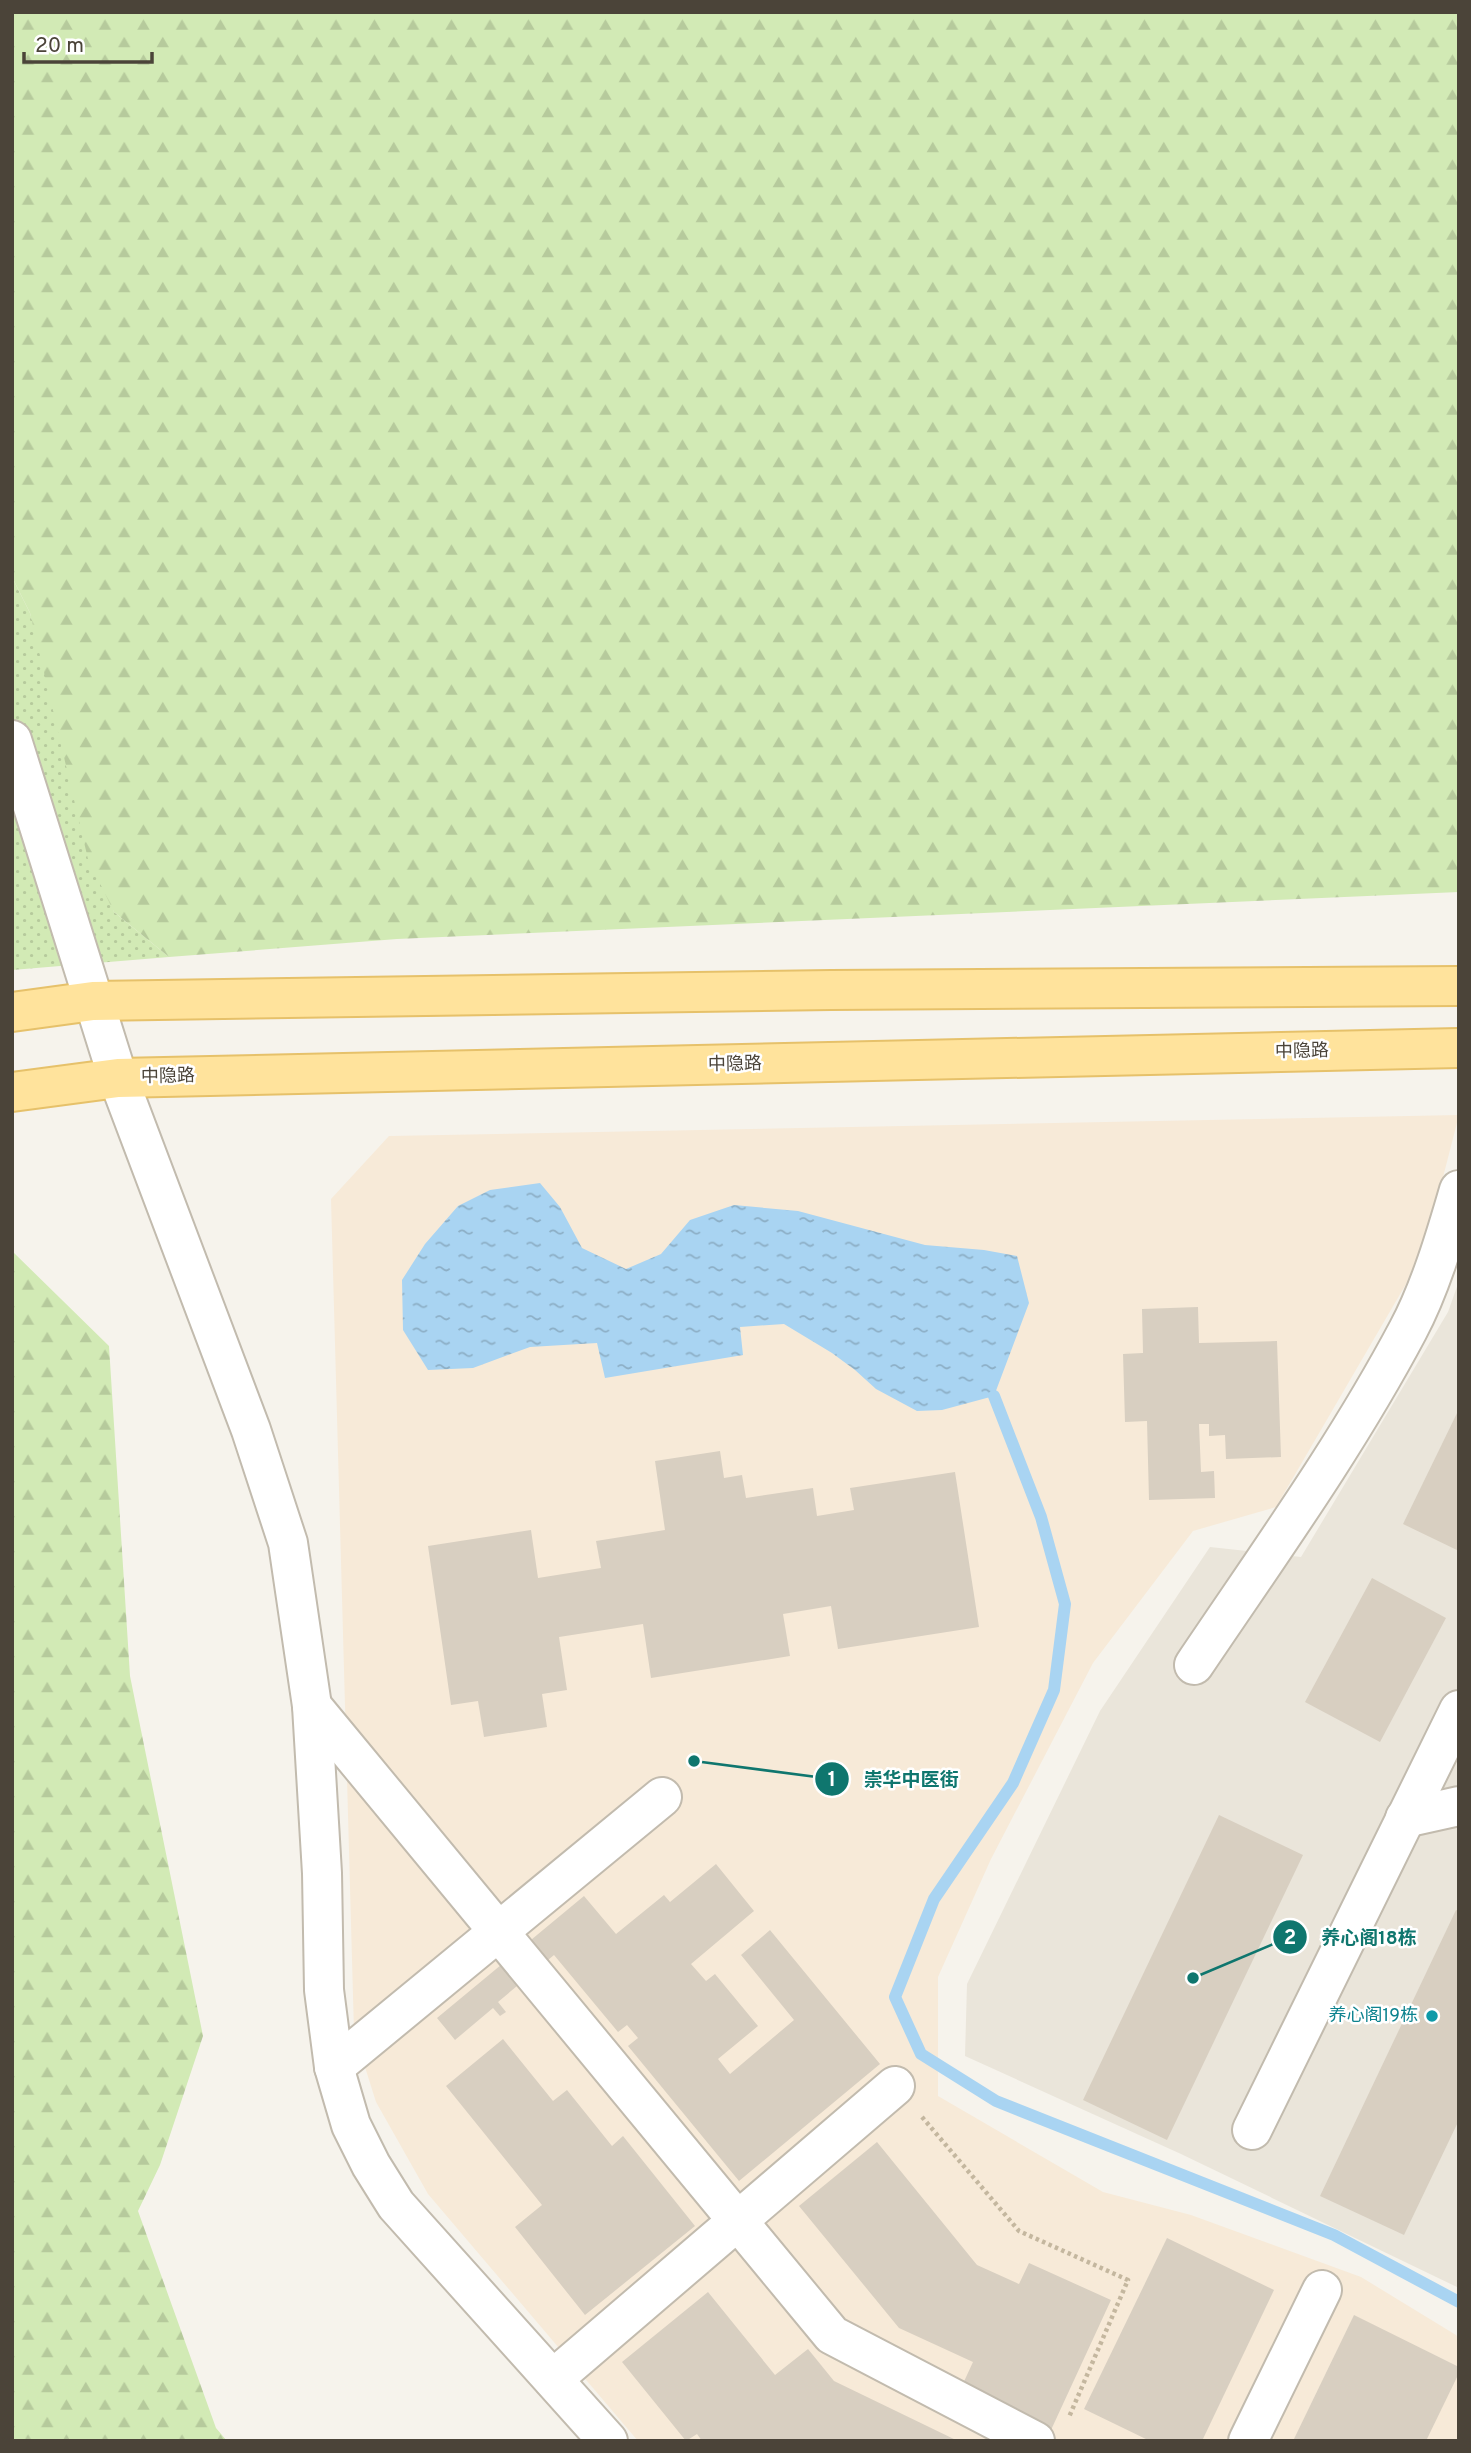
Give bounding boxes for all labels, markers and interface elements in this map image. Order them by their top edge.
scale bar [24,21,152,65]
text: 20 m [35,33,84,60]
street label: 中隐路 [1275,1040,1329,1064]
street label: 中隐路 [708,1053,762,1077]
street label: 中隐路 [141,1065,195,1089]
callout: 崇华中医街 [815,1759,973,1799]
text: 1 [828,1767,836,1794]
text: 崇华中医街 [863,1769,959,1793]
callout: 养心阁18栋 [1272,1917,1431,1957]
text: 2 [1284,1925,1296,1952]
text: 养心阁18栋 [1321,1927,1417,1951]
place label: 养心阁19栋 [1329,2005,1418,2028]
marker: 养心阁19栋 [1424,2008,1440,2024]

